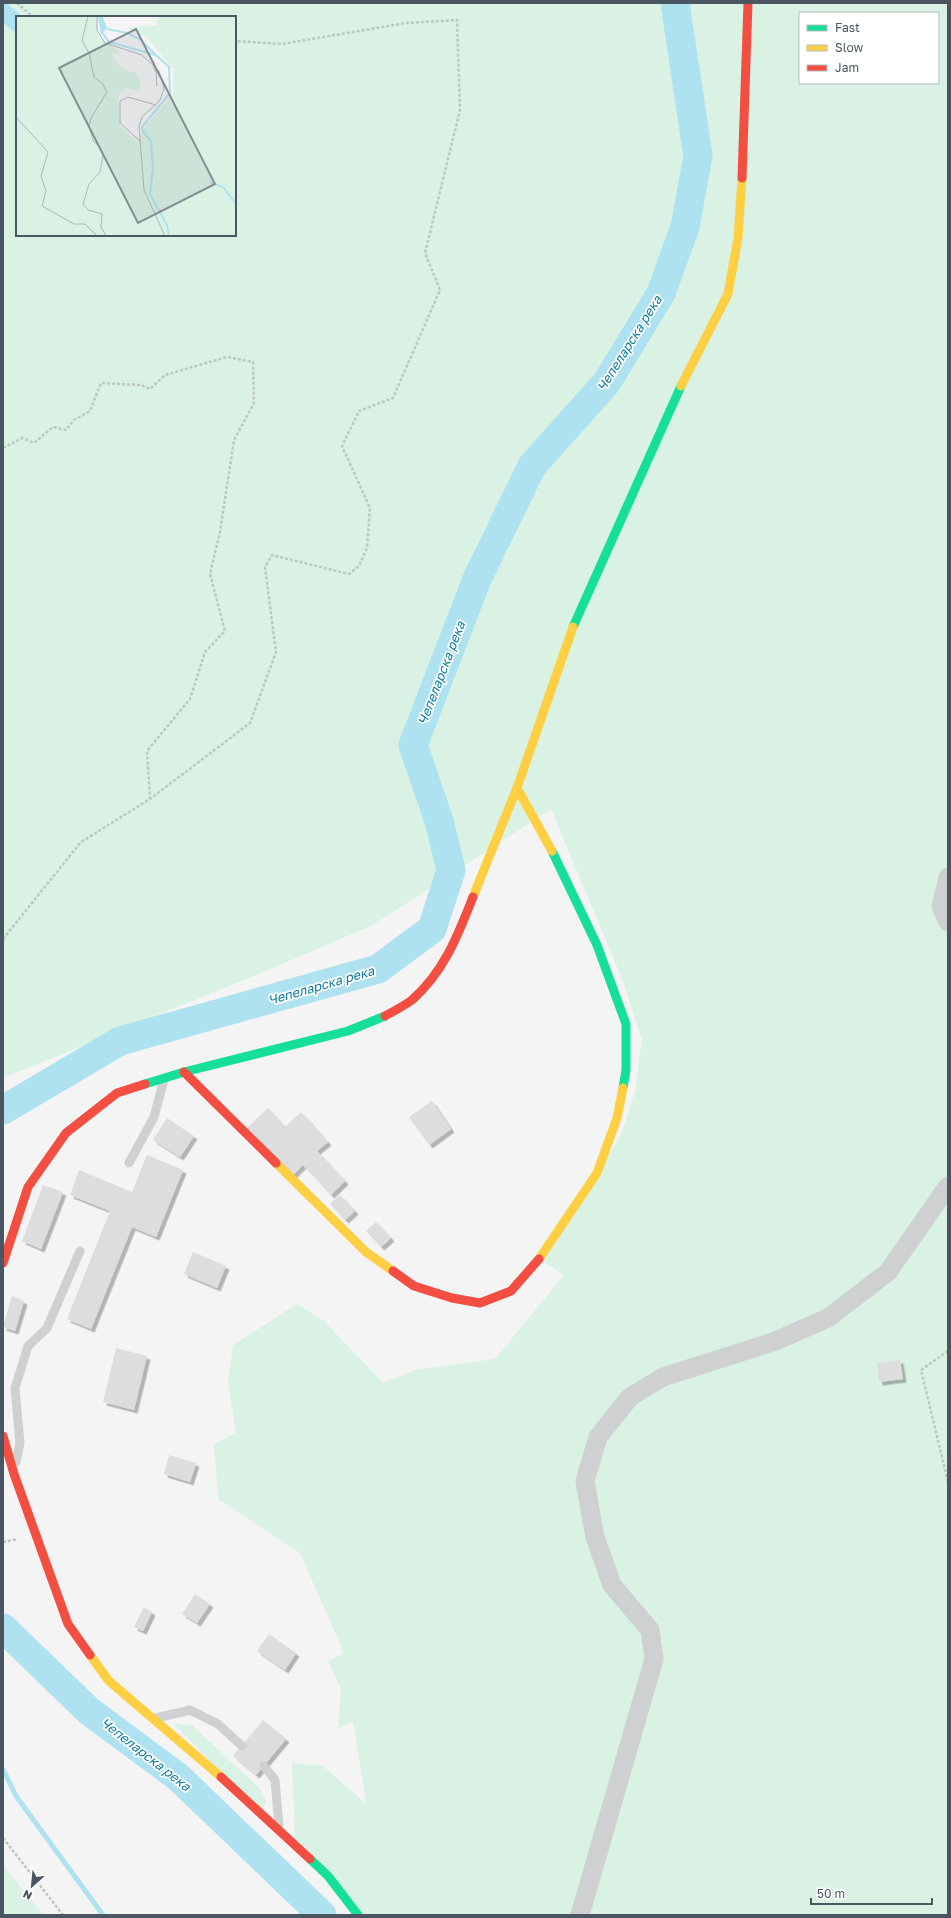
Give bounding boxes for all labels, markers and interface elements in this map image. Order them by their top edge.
legend [799,12,939,84]
inset map [16,16,236,236]
text: Fast [835,20,860,35]
text: Slow [835,40,863,55]
text: Jam [835,60,859,75]
water label: Чепеларска река [593,292,665,394]
water label: Чепеларска река [414,618,468,727]
water label: Чепеларска река [266,962,377,1008]
water label: Чепеларска река [98,1714,195,1794]
north arrow [12,1866,52,1906]
scale bar [811,1880,932,1906]
text: 50 m [817,1886,845,1901]
text: N [21,1888,34,1903]

